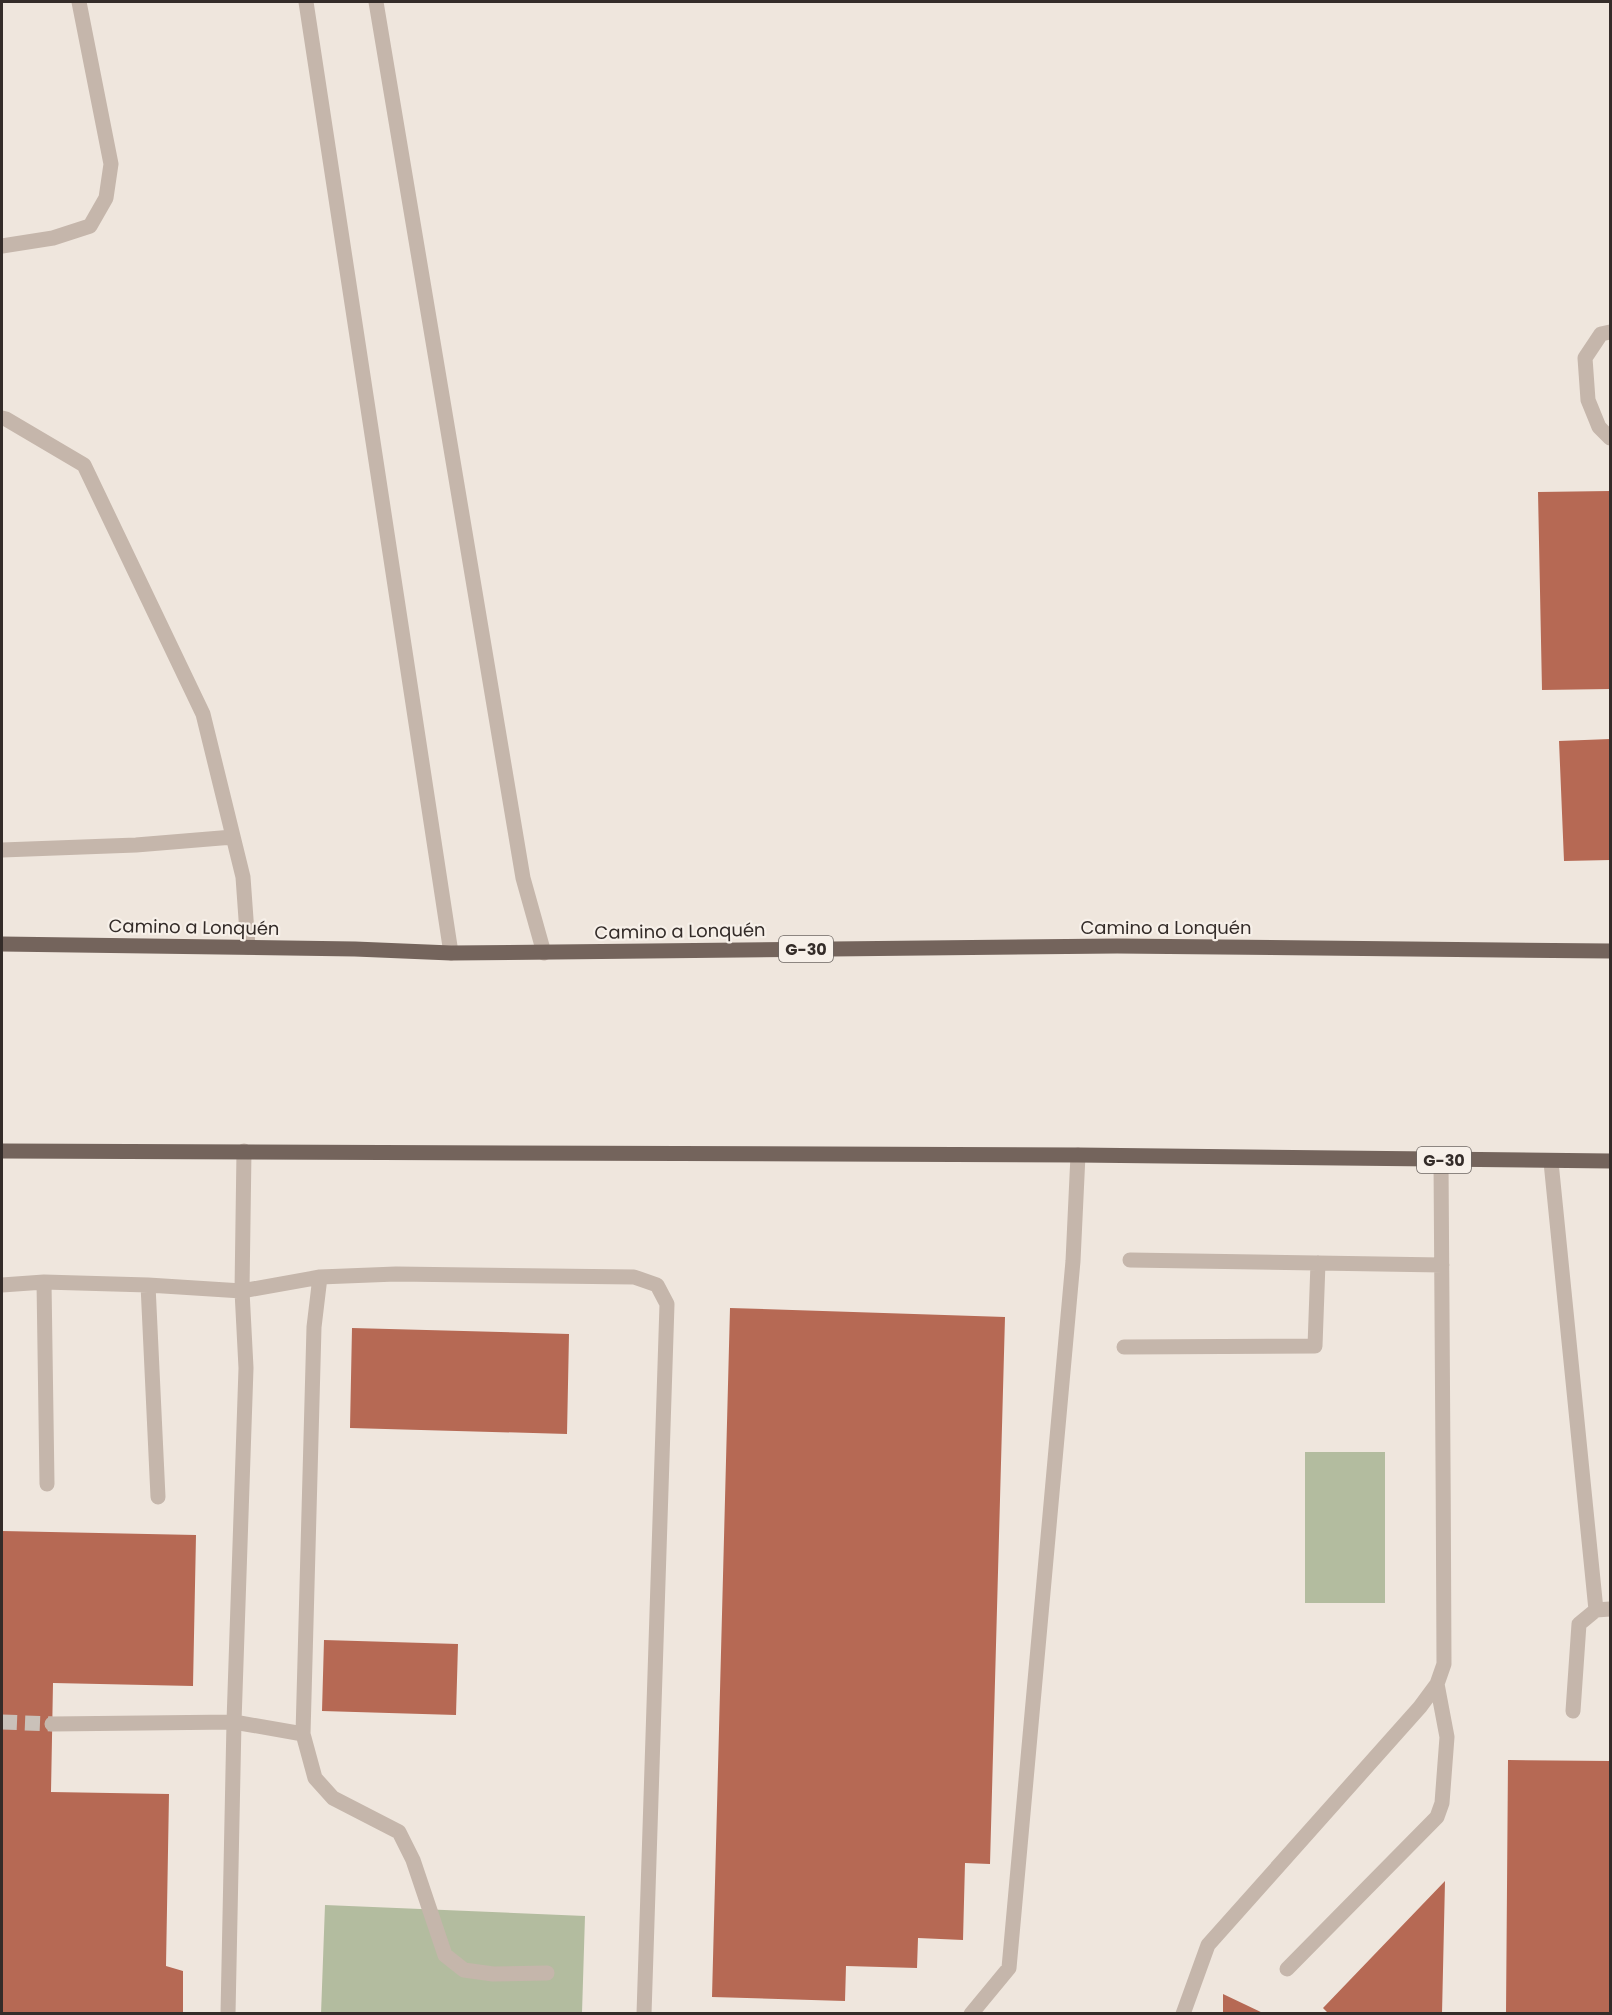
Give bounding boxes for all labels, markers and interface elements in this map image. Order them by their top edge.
street label: Camino a Lonquén [108,913,280,941]
street label: Camino a Lonquén [1080,915,1252,940]
street label: Camino a Lonquén [594,917,766,945]
road number: G-30 [779,936,833,962]
road number: G-30 [1417,1147,1471,1173]

